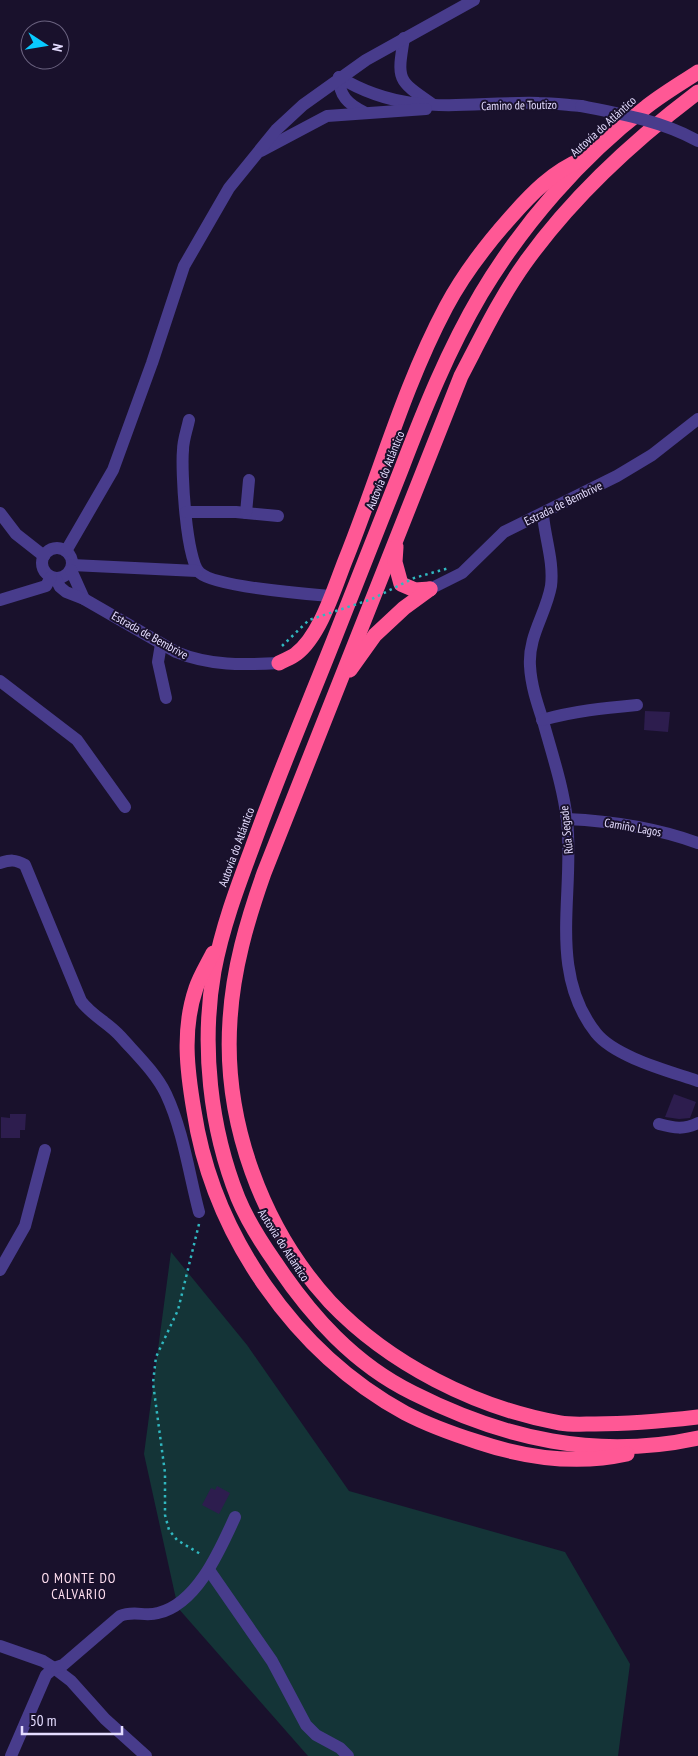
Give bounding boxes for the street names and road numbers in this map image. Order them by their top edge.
street label: Autovía do Atlántico [567,93,639,159]
street label: Camino de Toutizo [481,97,557,113]
street label: Autovía do Atlántico [362,429,408,511]
street label: Estrada de Bembrive [522,478,605,528]
street label: Estrada de Bembrive [109,608,191,662]
street label: Autovía do Atlántico [215,805,257,889]
street label: Rúa Segade [556,805,576,855]
street label: Camiño Lagos [603,815,663,839]
street label: Autovía do Atlántico [255,1206,313,1284]

